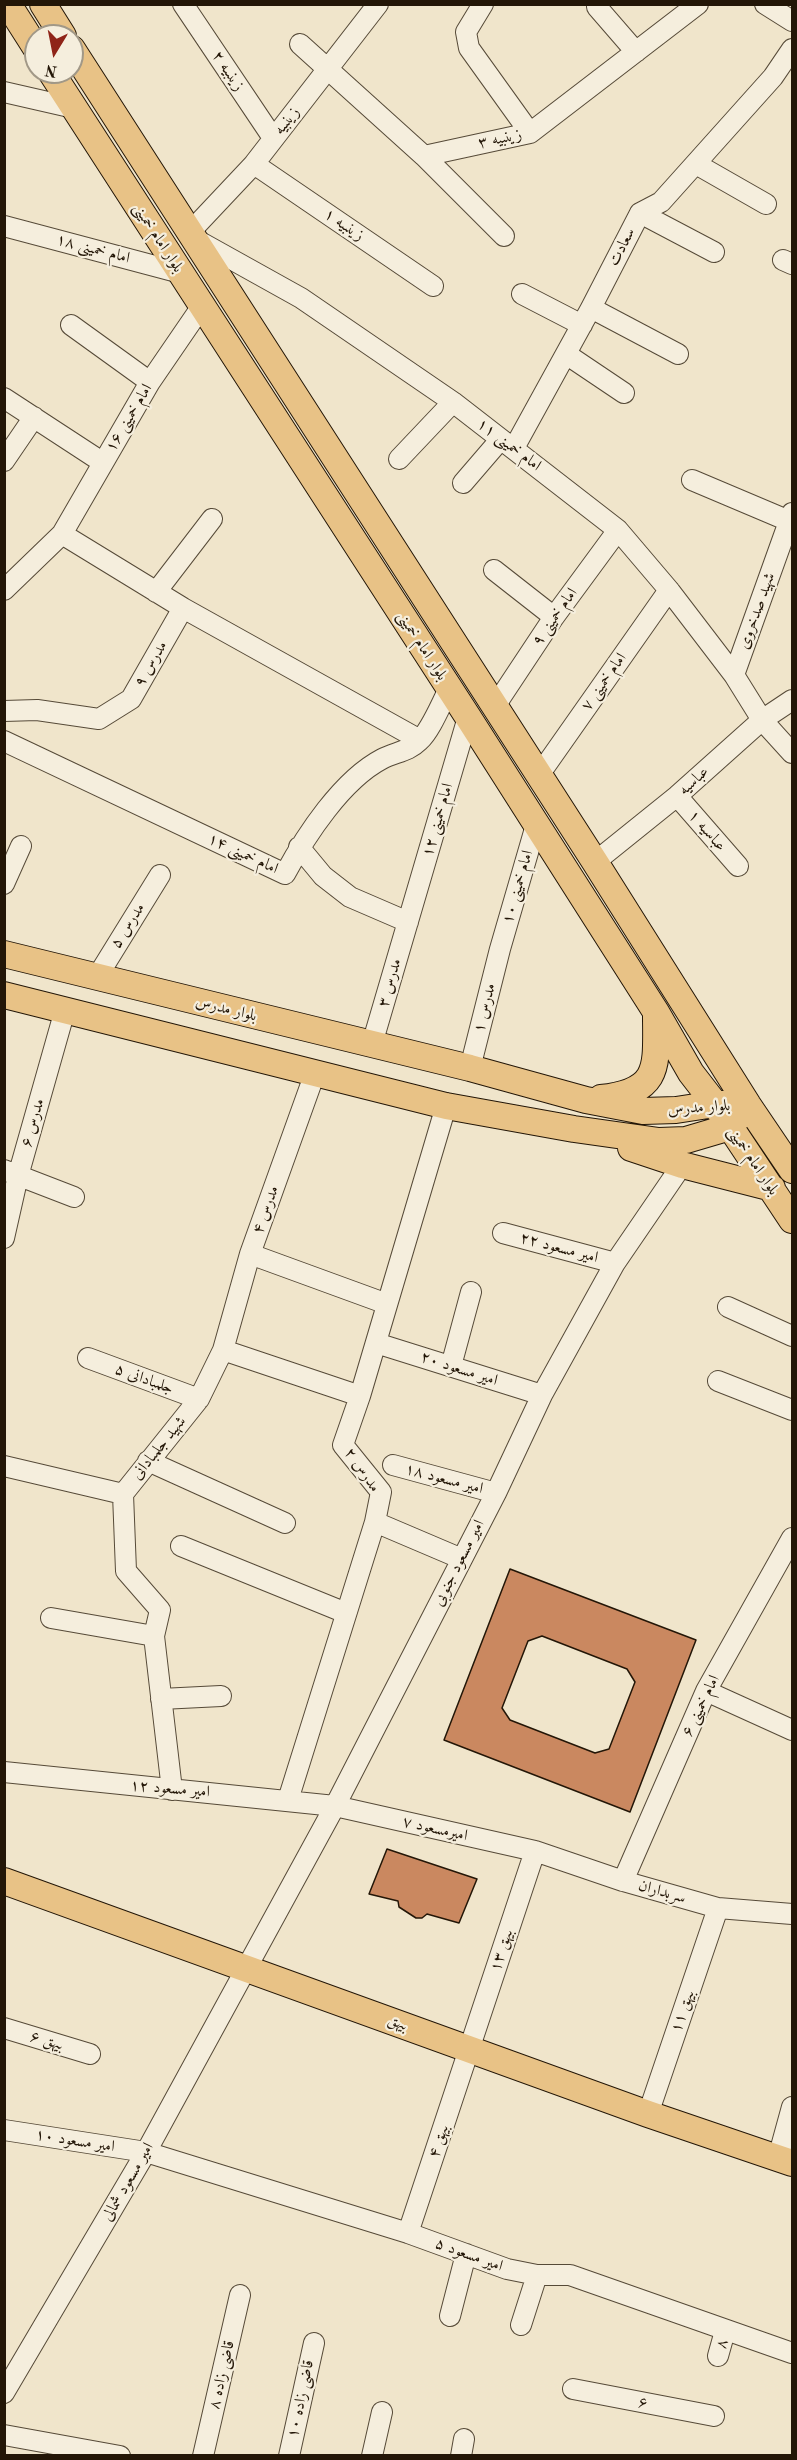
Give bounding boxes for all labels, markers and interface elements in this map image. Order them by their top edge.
north arrow [24,24,84,84]
street label: زینبیه ۲ [208,47,248,95]
text: N [44,61,59,79]
street label: زینبیه [270,103,304,139]
street label: زینبیه ۳ [476,125,524,153]
street label: بلوار امام خمینی [128,200,188,276]
street label: زینبیه ۱ [320,205,368,245]
street label: سعادت [604,225,640,269]
street label: امام خمینی ۱۸ [54,230,132,268]
street label: امام خمینی ۱۶ [101,381,157,455]
street label: امام خمینی ۱۱ [473,415,545,475]
street label: شهید صدخروی [734,570,780,652]
street label: امام خمینی ۹ [528,584,582,650]
street label: بلوار امام خمینی [392,608,452,684]
street label: مدرس ۹ [130,638,172,690]
street label: امام خمینی ۷ [577,649,631,715]
street label: عباسیه [675,762,713,800]
street label: امام خمینی ۱۲ [418,781,458,859]
street label: عباسیه ۱ [684,807,730,855]
street label: امام خمینی ۱۴ [205,829,281,879]
street label: امام خمینی ۱۰ [498,848,538,926]
street label: مدرس ۵ [107,900,149,952]
street label: مدرس ۳ [374,956,406,1010]
street label: مدرس ۱ [470,981,500,1035]
street label: بلوار مدرس [193,992,259,1026]
street label: مدرس ۶ [17,1096,49,1150]
street label: بلوار مدرس [667,1096,731,1120]
street label: بلوار امام خمینی [723,1123,783,1199]
street label: مدرس ۴ [248,1183,284,1237]
street label: امیر مسعود ۲۲ [518,1228,600,1268]
street label: امیر مسعود ۲۰ [418,1348,500,1390]
street label: جلمبادانی ۵ [112,1360,176,1398]
street label: شهید جلمبادانی [128,1412,190,1484]
street label: مدرس ۲ [340,1444,384,1496]
street label: امیر مسعود ۱۸ [403,1459,485,1499]
street label: امیر مسعود جنوبی [429,1517,489,1609]
street label: امام خمینی ۶ [678,1672,724,1740]
street label: امیر مسعود ۱۲ [129,1776,211,1802]
street label: امیرمسعود ۷ [401,1812,469,1846]
street label: سربداران [636,1876,688,1908]
street label: بیهق ۱۳ [486,1926,518,1974]
street label: بیهق ۱۱ [667,1987,699,2035]
street label: بیهق [385,2010,411,2036]
street label: بیهق ۶ [28,2027,66,2055]
street label: بیهق ۴ [425,2122,453,2160]
street label: امیر مسعود ۱۰ [34,2125,116,2157]
street label: امیر مسعود شمالی [98,2139,158,2225]
street label: امیر مسعود ۵ [433,2234,505,2276]
street label: ۸ [712,2337,732,2351]
street label: قاضی زاده ۸ [205,2339,239,2411]
street label: قاضی زاده ۱۰ [283,2358,319,2440]
street label: ۶ [637,2393,649,2413]

